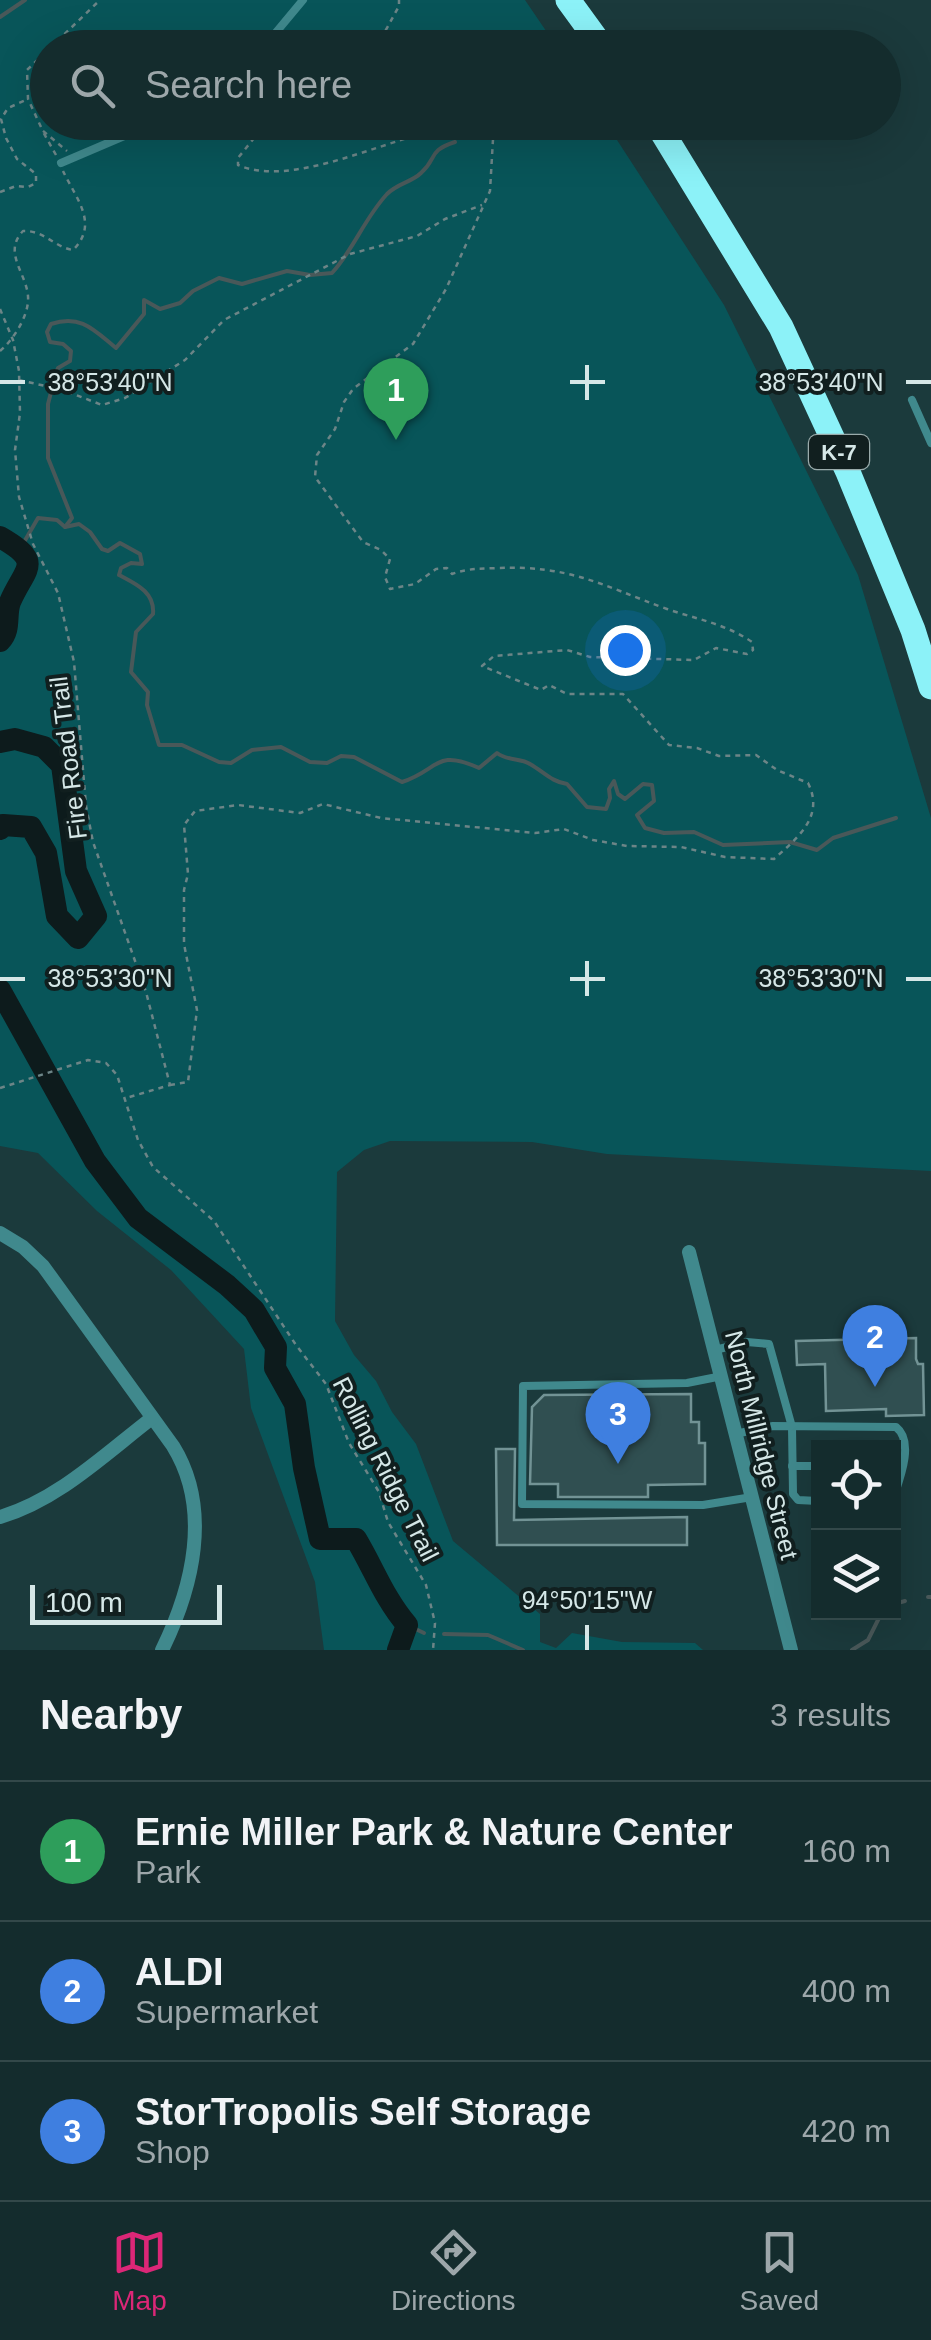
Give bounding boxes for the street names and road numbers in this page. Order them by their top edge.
road number: K-7 [809,435,869,469]
street label: Fire Road Trail [44,675,92,841]
street label: North Millridge Street [720,1328,804,1562]
street label: Rolling Ridge Trail [327,1372,445,1566]

